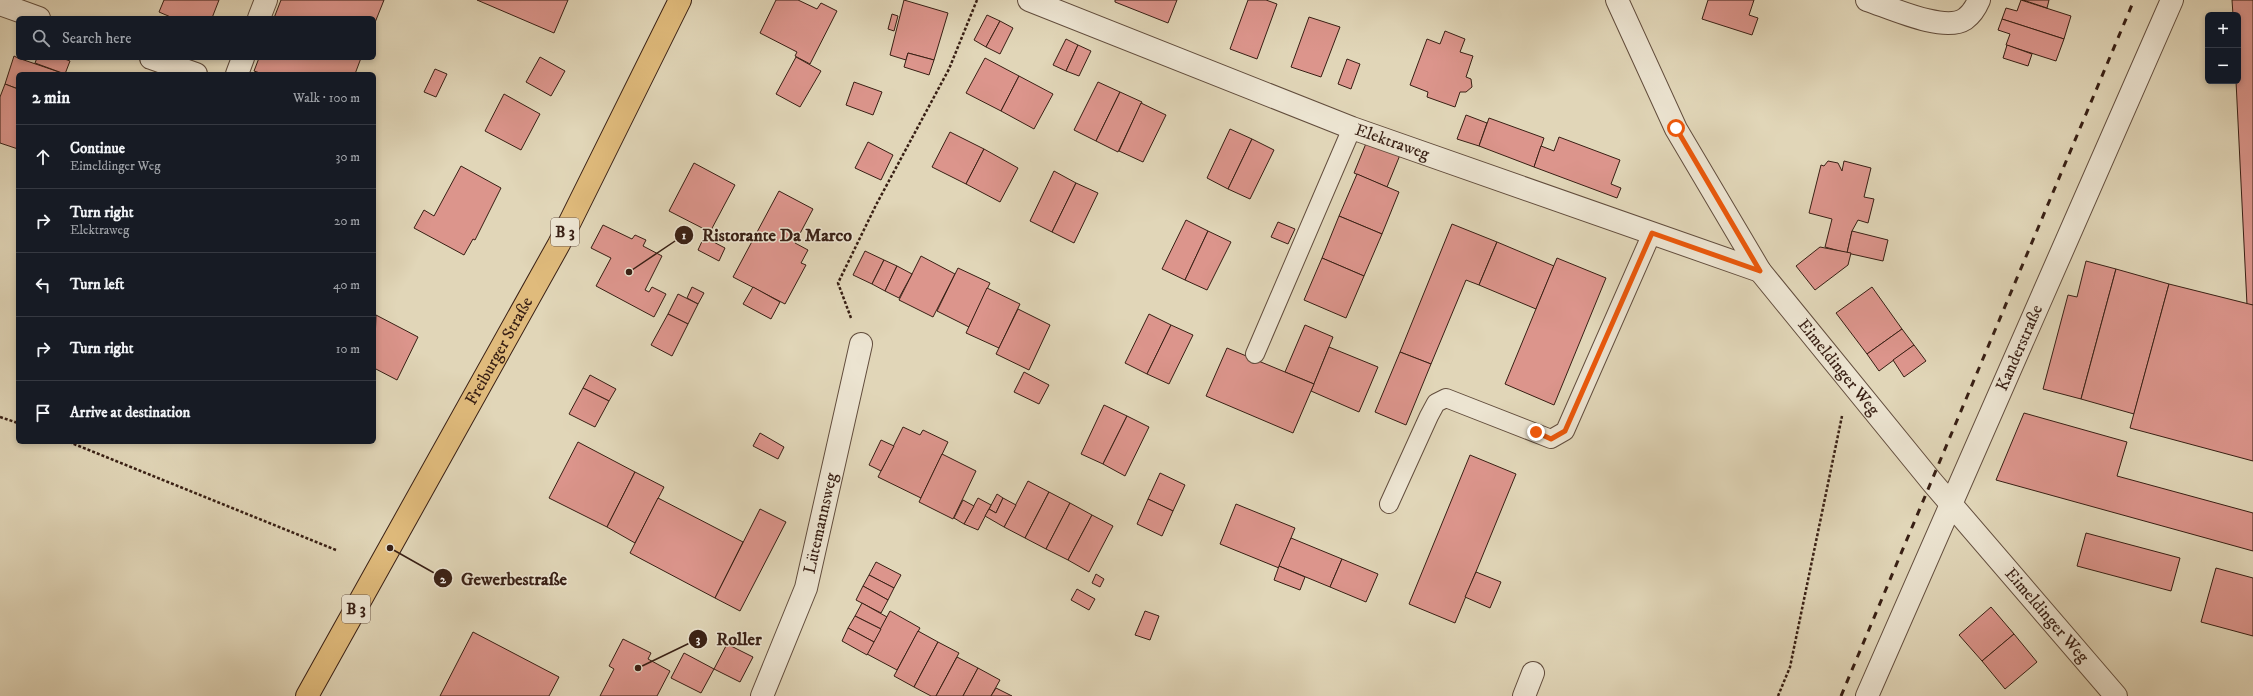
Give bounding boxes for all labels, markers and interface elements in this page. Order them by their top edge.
map controls [2205,12,2241,84]
button: + [2205,12,2241,48]
search box [16,16,376,60]
icon: search [30,27,52,49]
text: Search here [62,29,131,48]
button: − [2205,48,2241,84]
text: 2 min [32,87,70,109]
text: Walk · 100 m [293,90,360,106]
street label: Elektraweg [1352,119,1433,166]
route start [1667,119,1685,137]
text: Continue [70,139,125,158]
icon: ahead [32,146,54,168]
text: 30 m [336,149,360,165]
text: Eimeldinger Weg [70,158,161,174]
text: Turn right [70,203,133,222]
icon: right [32,210,54,232]
text: 20 m [334,213,360,229]
road number: B 3 [551,218,579,246]
callout: Ristorante Da Marco [674,220,860,250]
text: Elektraweg [70,222,129,238]
text: Ristorante Da Marco [702,225,852,247]
text: 1 [682,228,687,243]
icon: left [32,274,54,296]
text: Turn left [70,275,124,294]
text: 40 m [333,277,360,293]
street label: Freiburger Straße [460,293,538,409]
street label: Kanderstraße [1991,301,2048,394]
street label: Eimeldinger Weg [1792,314,1885,421]
icon: right [32,338,54,360]
text: Turn right [70,339,133,358]
text: 10 m [336,341,360,357]
icon: arrive [32,402,54,424]
text: Arrive at destination [70,403,190,422]
route end [1527,423,1545,441]
street label: Lütemannsweg [799,470,843,576]
callout: Gewerbestraße [433,563,575,593]
street label: Eimeldinger Weg [2000,563,2094,668]
text: Gewerbestraße [461,569,568,591]
text: 2 [440,572,447,587]
road number: B 3 [342,595,370,623]
callout: Roller [688,624,770,654]
text: Roller [716,629,762,651]
text: 3 [696,632,701,647]

